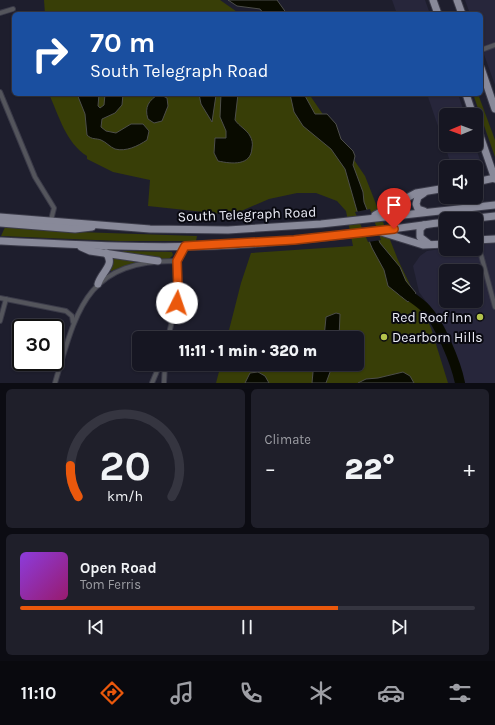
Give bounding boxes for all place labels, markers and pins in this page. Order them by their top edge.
pin [377,188,411,229]
place label: Red Roof Inn [392,309,472,326]
marker: Red Roof Inn [475,312,485,322]
place label: Dearborn Hills [392,329,483,346]
marker: Dearborn Hills [379,332,389,342]

